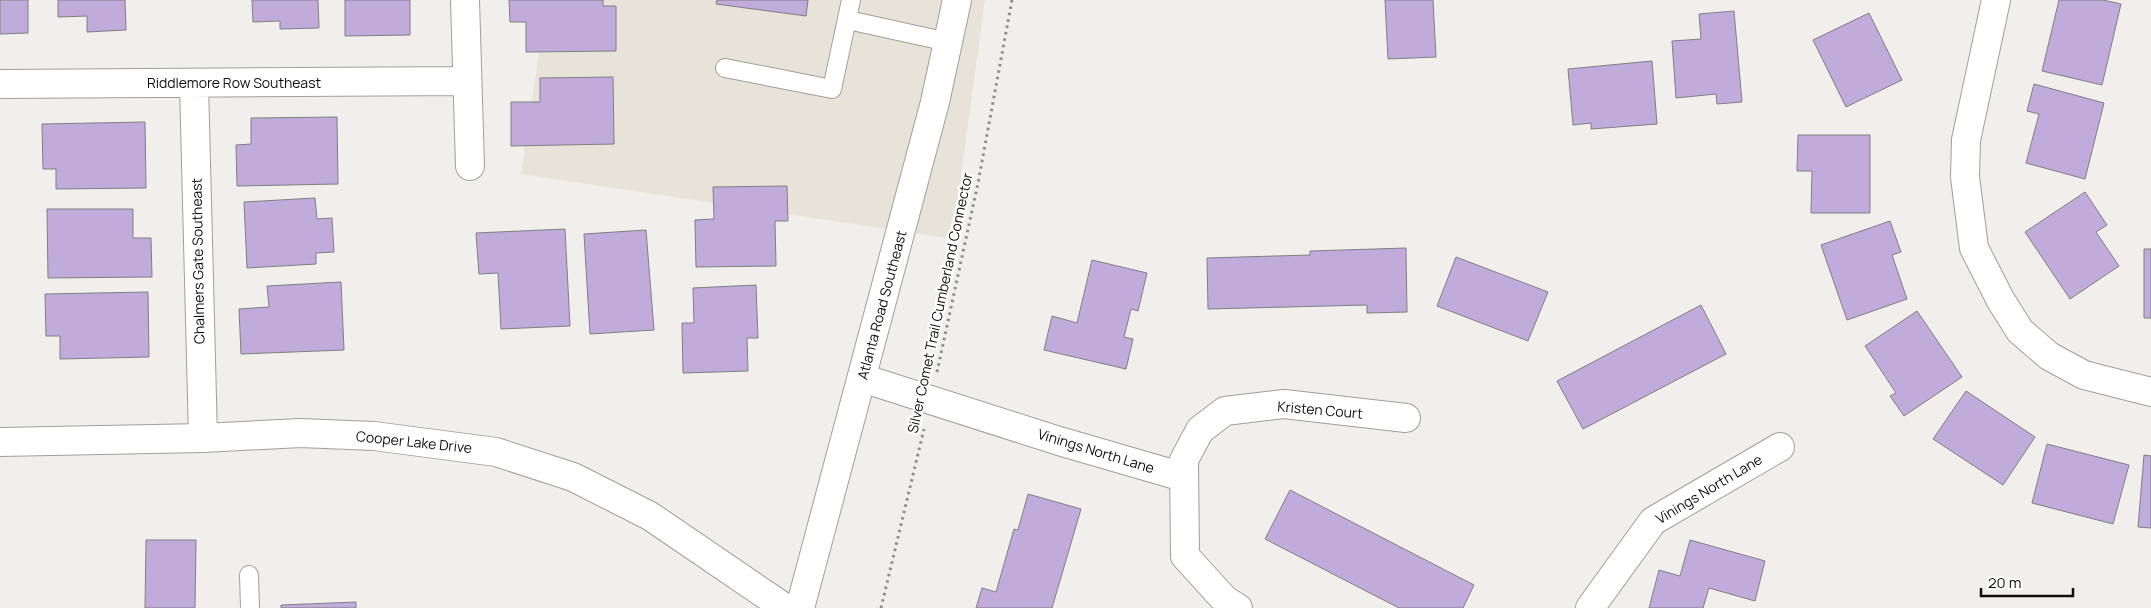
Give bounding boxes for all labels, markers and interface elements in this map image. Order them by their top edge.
street label: Riddlemore Row Southeast [147,73,322,92]
street label: Silver Comet Trail Cumberland Connector [903,171,976,435]
street label: Chalmers Gate Southeast [187,177,208,344]
street label: Atlanta Road Southeast [852,228,911,382]
street label: Kristen Court [1277,396,1364,423]
street label: Vinings North Lane [1036,424,1157,477]
street label: Cooper Lake Drive [355,426,473,457]
street label: Vinings North Lane [1652,449,1765,528]
scale bar [1981,566,2074,598]
text: 20 m [1988,572,2021,593]

